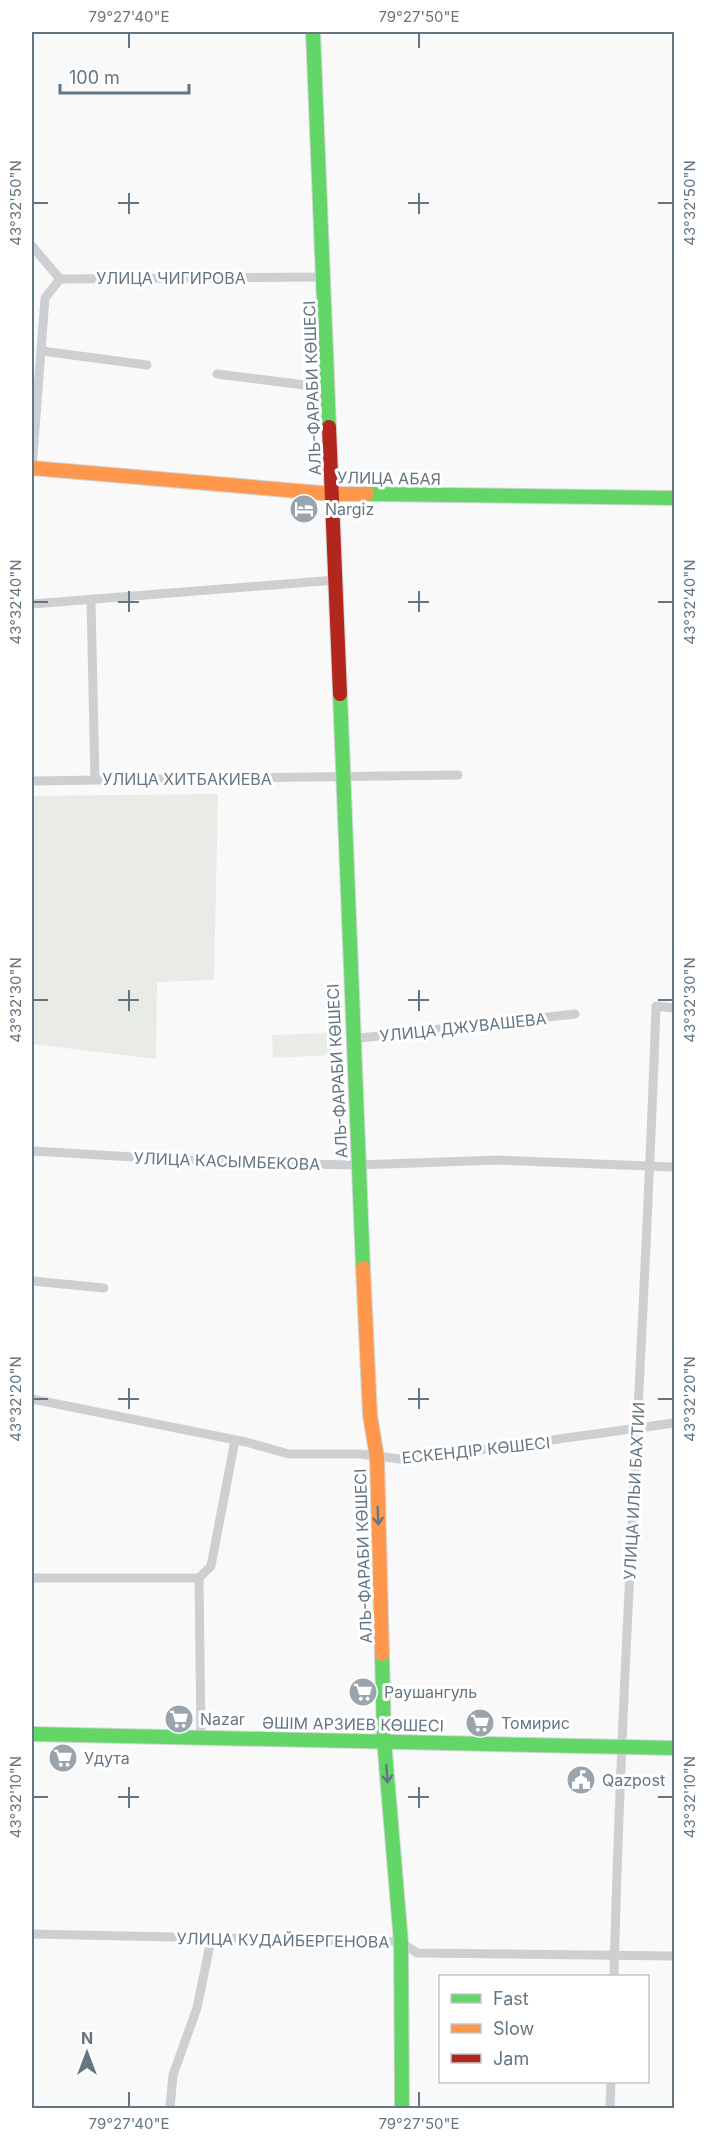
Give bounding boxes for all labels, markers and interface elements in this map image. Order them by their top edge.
text: 79°27'40"E [89,7,169,26]
text: 79°27'50"E [378,7,460,26]
scale bar [60,57,189,95]
text: 100 m [69,67,120,88]
text: 43°32'50"N [6,160,25,246]
text: 43°32'50"N [680,160,699,246]
street label: УЛИЦА ЧИГИРОВА [96,268,246,288]
street label: АЛЬ-ФАРАБИ КӨШЕСІ [299,300,325,476]
street label: УЛИЦА АБАЯ [337,467,441,489]
hotel icon: Nargiz [288,493,320,525]
place label: Nargiz [325,499,374,519]
text: 43°32'40"N [6,560,25,644]
text: 43°32'40"N [680,560,699,644]
street label: УЛИЦА ХИТБАКИЕВА [102,769,272,789]
text: 43°32'30"N [6,957,25,1043]
text: 43°32'30"N [680,957,699,1043]
street label: АЛЬ-ФАРАБИ КӨШЕСІ [322,983,352,1159]
street label: УЛИЦА ДЖУВАШЕВА [379,1008,547,1046]
street label: УЛИЦА КАСЫМБЕКОВА [133,1148,321,1174]
text: 43°32'20"N [6,1356,25,1442]
text: 43°32'20"N [680,1356,699,1442]
street label: УЛИЦА ИЛЬИ БАХТИИ [619,1401,649,1581]
street label: ЕСКЕНДІР КӨШЕСІ [401,1432,551,1468]
street label: АЛЬ-ФАРАБИ КӨШЕСІ [350,1468,376,1644]
one-way arrow [373,1506,384,1526]
supermarket icon: Раушангуль [347,1676,379,1708]
place label: Раушангуль [384,1682,477,1702]
supermarket icon: Nazar [163,1703,195,1735]
supermarket icon: Томирис [464,1707,496,1739]
place label: Nazar [200,1709,245,1729]
street label: ӘШІМ АРЗИЕВ КӨШЕСІ [262,1712,444,1736]
place label: Томирис [501,1713,570,1733]
supermarket icon: Удута [47,1742,79,1774]
place label: Удута [84,1748,130,1768]
text: 43°32'10"N [6,1756,25,1838]
text: 43°32'10"N [680,1756,699,1838]
one-way arrow [382,1764,393,1784]
public building icon: Qazpost [565,1764,597,1796]
place label: Qazpost [602,1770,665,1790]
street label: УЛИЦА КУДАЙБЕРГЕНОВА [176,1928,390,1952]
legend [439,1975,649,2083]
text: Fast [493,1988,529,2009]
text: Slow [493,2018,534,2039]
north arrow [57,2023,117,2083]
text: N [81,2028,93,2048]
text: Jam [493,2048,529,2069]
text: 79°27'40"E [89,2114,169,2133]
text: 79°27'50"E [378,2114,460,2133]

